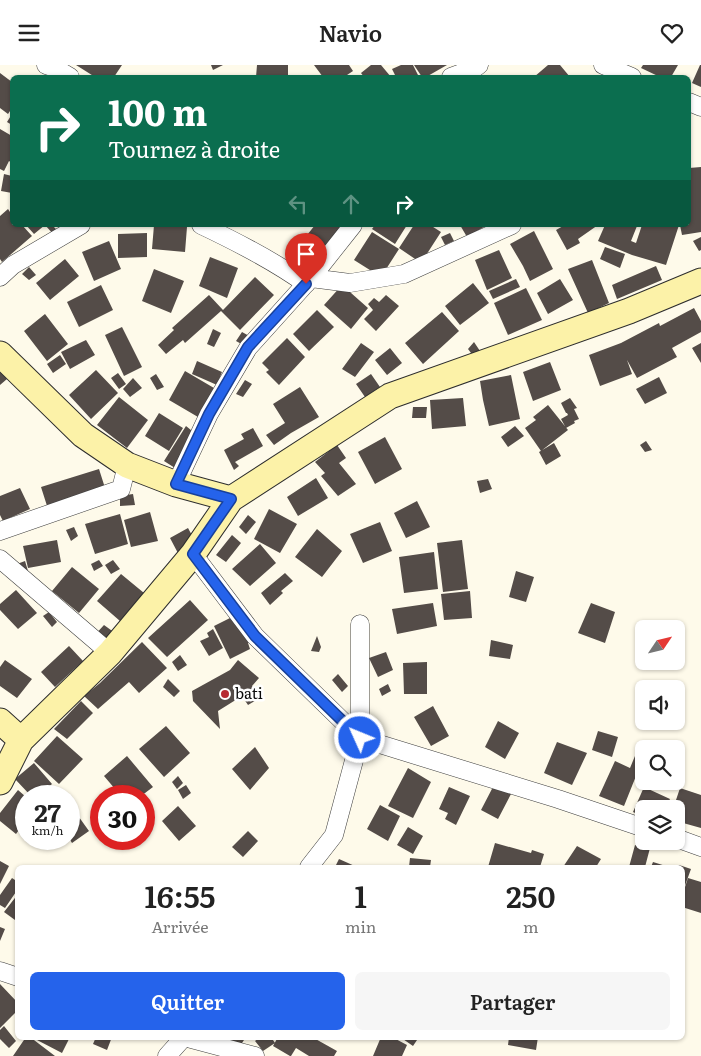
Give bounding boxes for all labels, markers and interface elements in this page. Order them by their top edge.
text: Navio [319,16,382,49]
icon: menu [15,19,43,47]
icon: heart [658,19,686,47]
text: 100 m [108,85,208,137]
icon: right [25,95,90,160]
text: Tournez à droite [108,132,280,165]
icon: left [284,190,312,218]
icon: ahead [337,190,365,218]
icon: right [390,190,418,218]
pin [285,233,327,284]
icon: arrive [292,240,320,268]
north arrow [635,620,685,670]
map controls [635,620,685,850]
button: sound [635,680,685,730]
place label: bati [235,681,263,704]
marker: bati [219,688,231,700]
position arrow [333,711,385,763]
button: search [635,740,685,790]
speed limit sign: 30 [90,785,155,850]
text: 27 [34,793,61,830]
button: layers [635,800,685,850]
text: km/h [32,821,63,839]
text: 16:55 [145,873,215,917]
text: 1 [355,873,367,917]
text: 250 [506,873,555,917]
text: Arrivée [151,914,209,938]
text: min [345,914,376,938]
text: m [523,914,538,938]
button: Quitter [30,972,345,1030]
button: Partager [355,972,670,1030]

